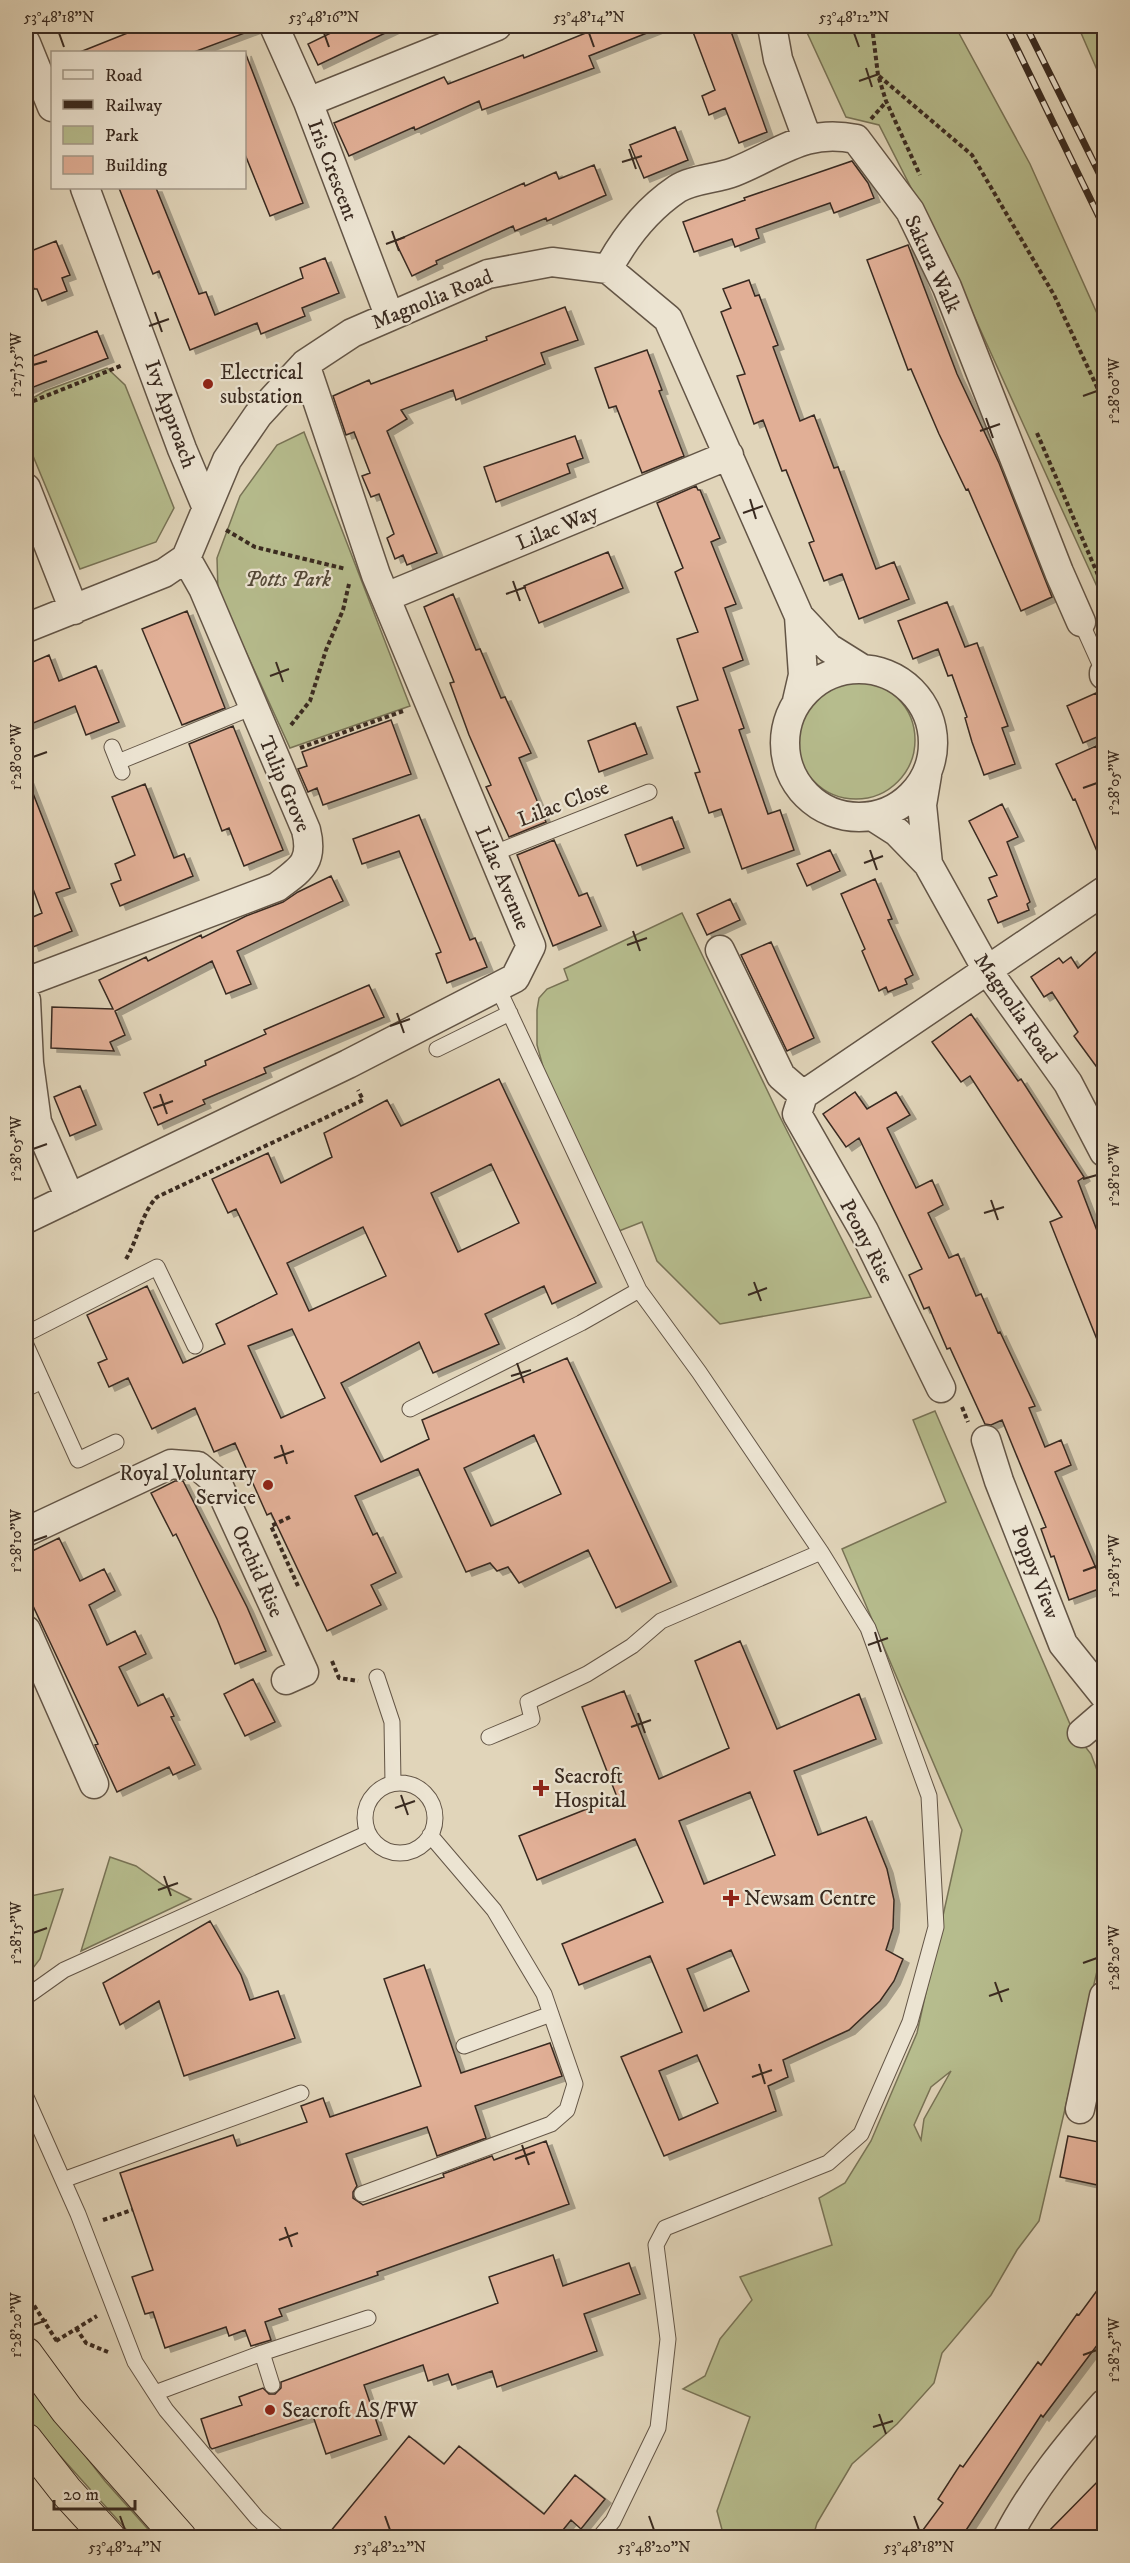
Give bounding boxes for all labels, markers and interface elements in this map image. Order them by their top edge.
text: 53°48'18"N [24,8,94,27]
text: 53°48'16"N [289,8,359,27]
text: 53°48'14"N [553,8,625,27]
text: 53°48'12"N [819,8,889,27]
legend [51,51,246,189]
text: Road [105,65,142,87]
text: Railway [105,95,163,117]
street label: Iris Crescent [301,116,363,225]
text: Park [105,125,139,147]
text: Building [105,155,167,177]
street label: Sakura Walk [898,211,966,318]
street label: Magnolia Road [368,264,497,336]
text: 1°27'55"W [7,332,26,398]
street label: Ivy Approach [138,357,202,472]
text: 1°28'00"W [1105,358,1124,424]
place label: Electrical substation [220,360,304,410]
marker: Electrical substation [201,377,215,391]
street label: Lilac Way [513,499,603,557]
park label: Potts Park [245,567,331,593]
text: 1°28'00"W [7,724,26,790]
street label: Tulip Grove [252,732,316,837]
text: 1°28'05"W [1105,750,1124,816]
street label: Lilac Close [514,775,613,833]
street label: Lilac Avenue [469,823,536,934]
street label: Magnolia Road [968,949,1063,1069]
text: 1°28'05"W [7,1116,26,1182]
text: 1°28'10"W [1105,1143,1124,1207]
street label: Peony Rise [833,1195,899,1288]
place label: Royal Voluntary Service [119,1461,257,1511]
marker: Royal Voluntary Service [261,1478,275,1492]
text: 1°28'10"W [7,1509,26,1573]
street label: Orchid Rise [225,1521,289,1622]
street label: Poppy View [1005,1522,1065,1623]
text: 1°28'15"W [1105,1534,1124,1598]
place label: Seacroft Hospital [554,1764,627,1814]
marker: Seacroft Hospital [532,1779,550,1797]
place label: Newsam Centre [744,1886,876,1912]
marker: Newsam Centre [722,1889,740,1907]
text: 1°28'15"W [7,1901,26,1965]
text: 1°28'20"W [1105,1925,1124,1991]
text: 1°28'20"W [7,2292,26,2358]
text: 1°28'25"W [1105,2317,1124,2382]
place label: Seacroft AS/FW [282,2398,419,2424]
marker: Seacroft AS/FW [263,2403,277,2417]
scale bar [54,2473,135,2511]
text: 20 m [63,2484,99,2506]
text: 53°48'24"N [88,2538,162,2557]
text: 53°48'22"N [354,2538,426,2557]
text: 53°48'20"N [617,2538,691,2557]
text: 53°48'18"N [884,2538,954,2557]

